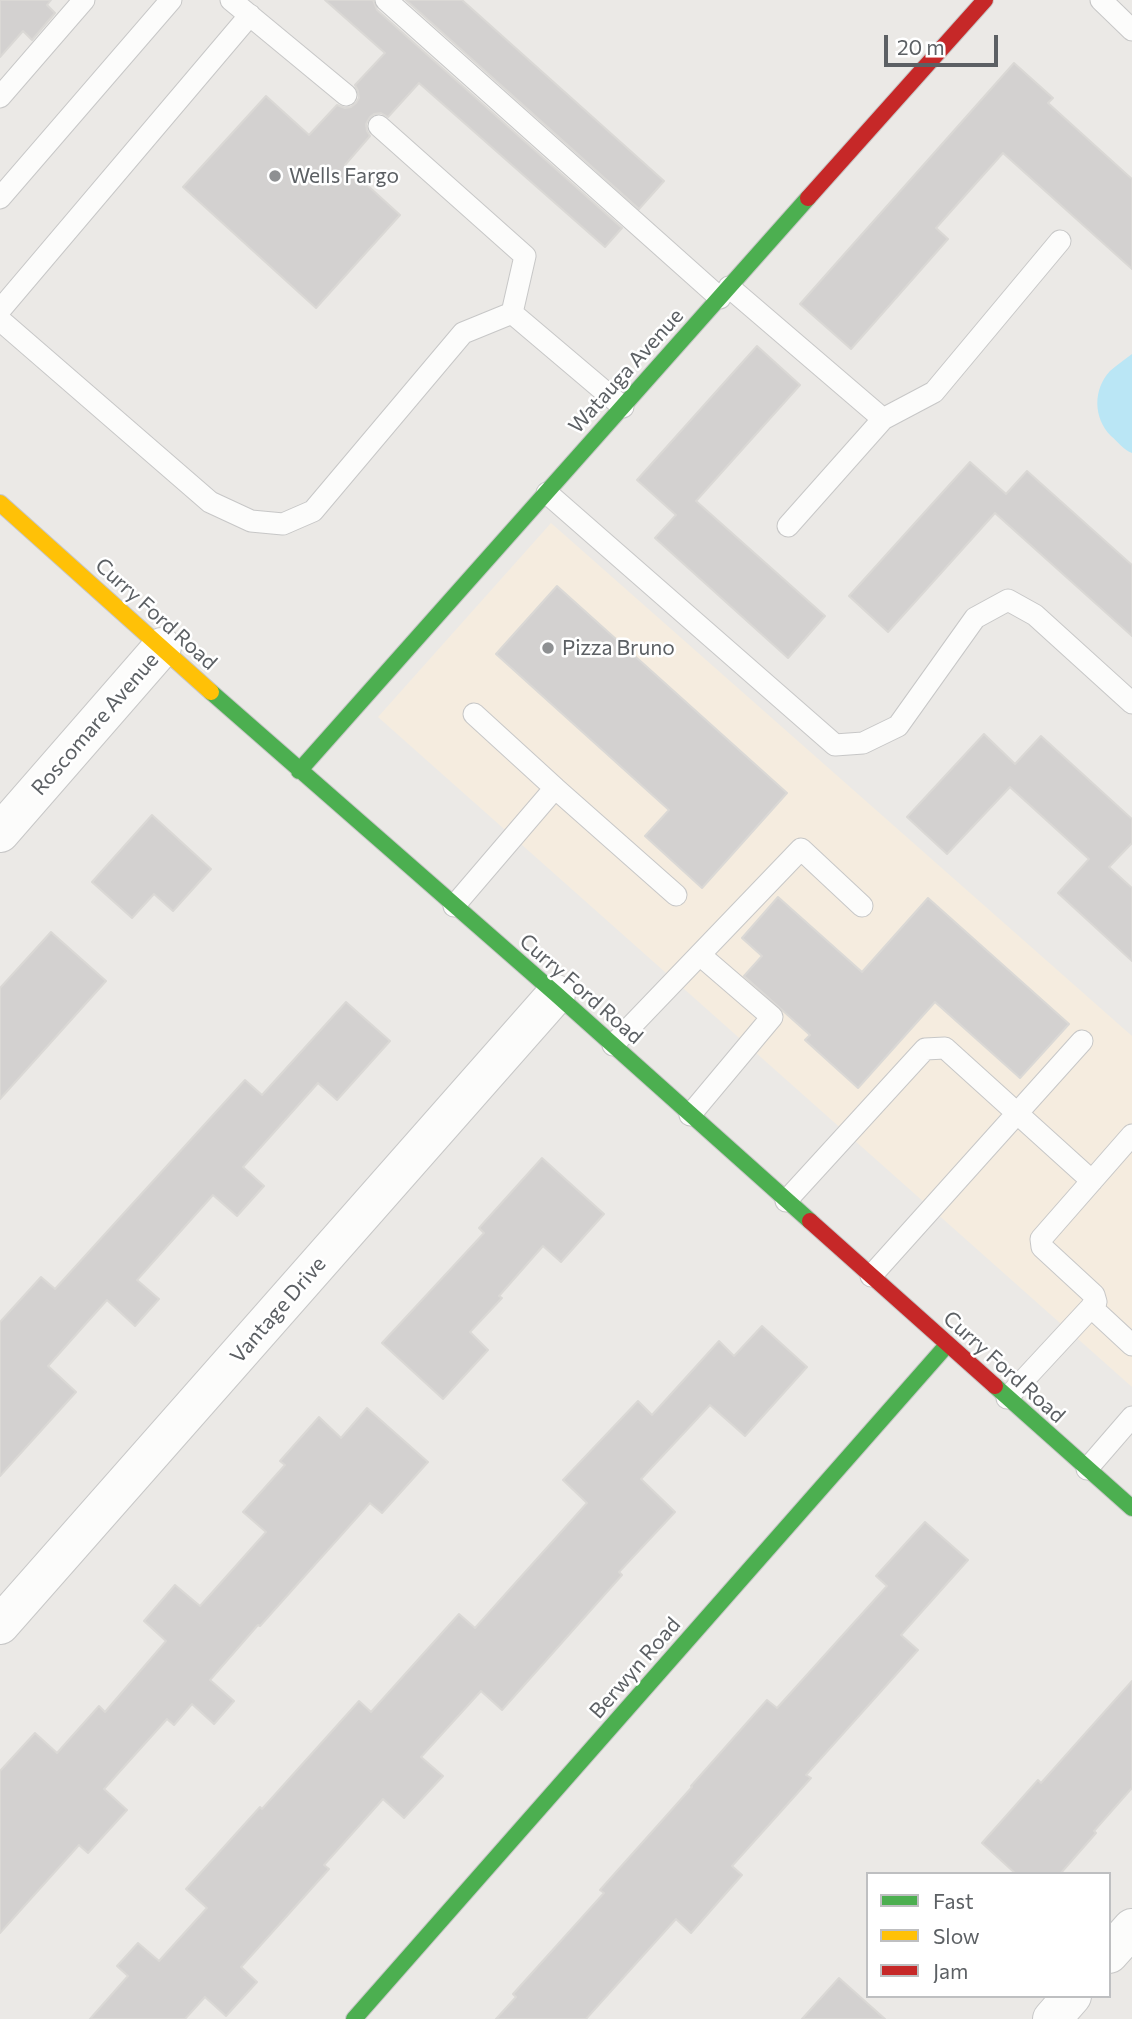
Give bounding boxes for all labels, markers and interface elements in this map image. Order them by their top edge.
scale bar [887,21,1001,65]
text: 20 m [897,34,945,59]
place label: Wells Fargo [289,163,399,189]
marker: Wells Fargo [267,168,283,184]
street label: Watauga Avenue [563,304,689,438]
street label: Curry Ford Road [90,553,222,675]
place label: Pizza Bruno [562,635,675,661]
marker: Pizza Bruno [540,640,556,656]
street label: Roscomare Avenue [26,648,164,800]
street label: Curry Ford Road [514,929,648,1049]
street label: Vantage Drive [225,1252,331,1368]
street label: Curry Ford Road [938,1306,1070,1428]
street label: Berwyn Road [584,1612,686,1724]
legend [866,1872,1111,1998]
text: Fast [933,1888,974,1913]
text: Slow [933,1923,980,1948]
text: Jam [933,1958,968,1983]

